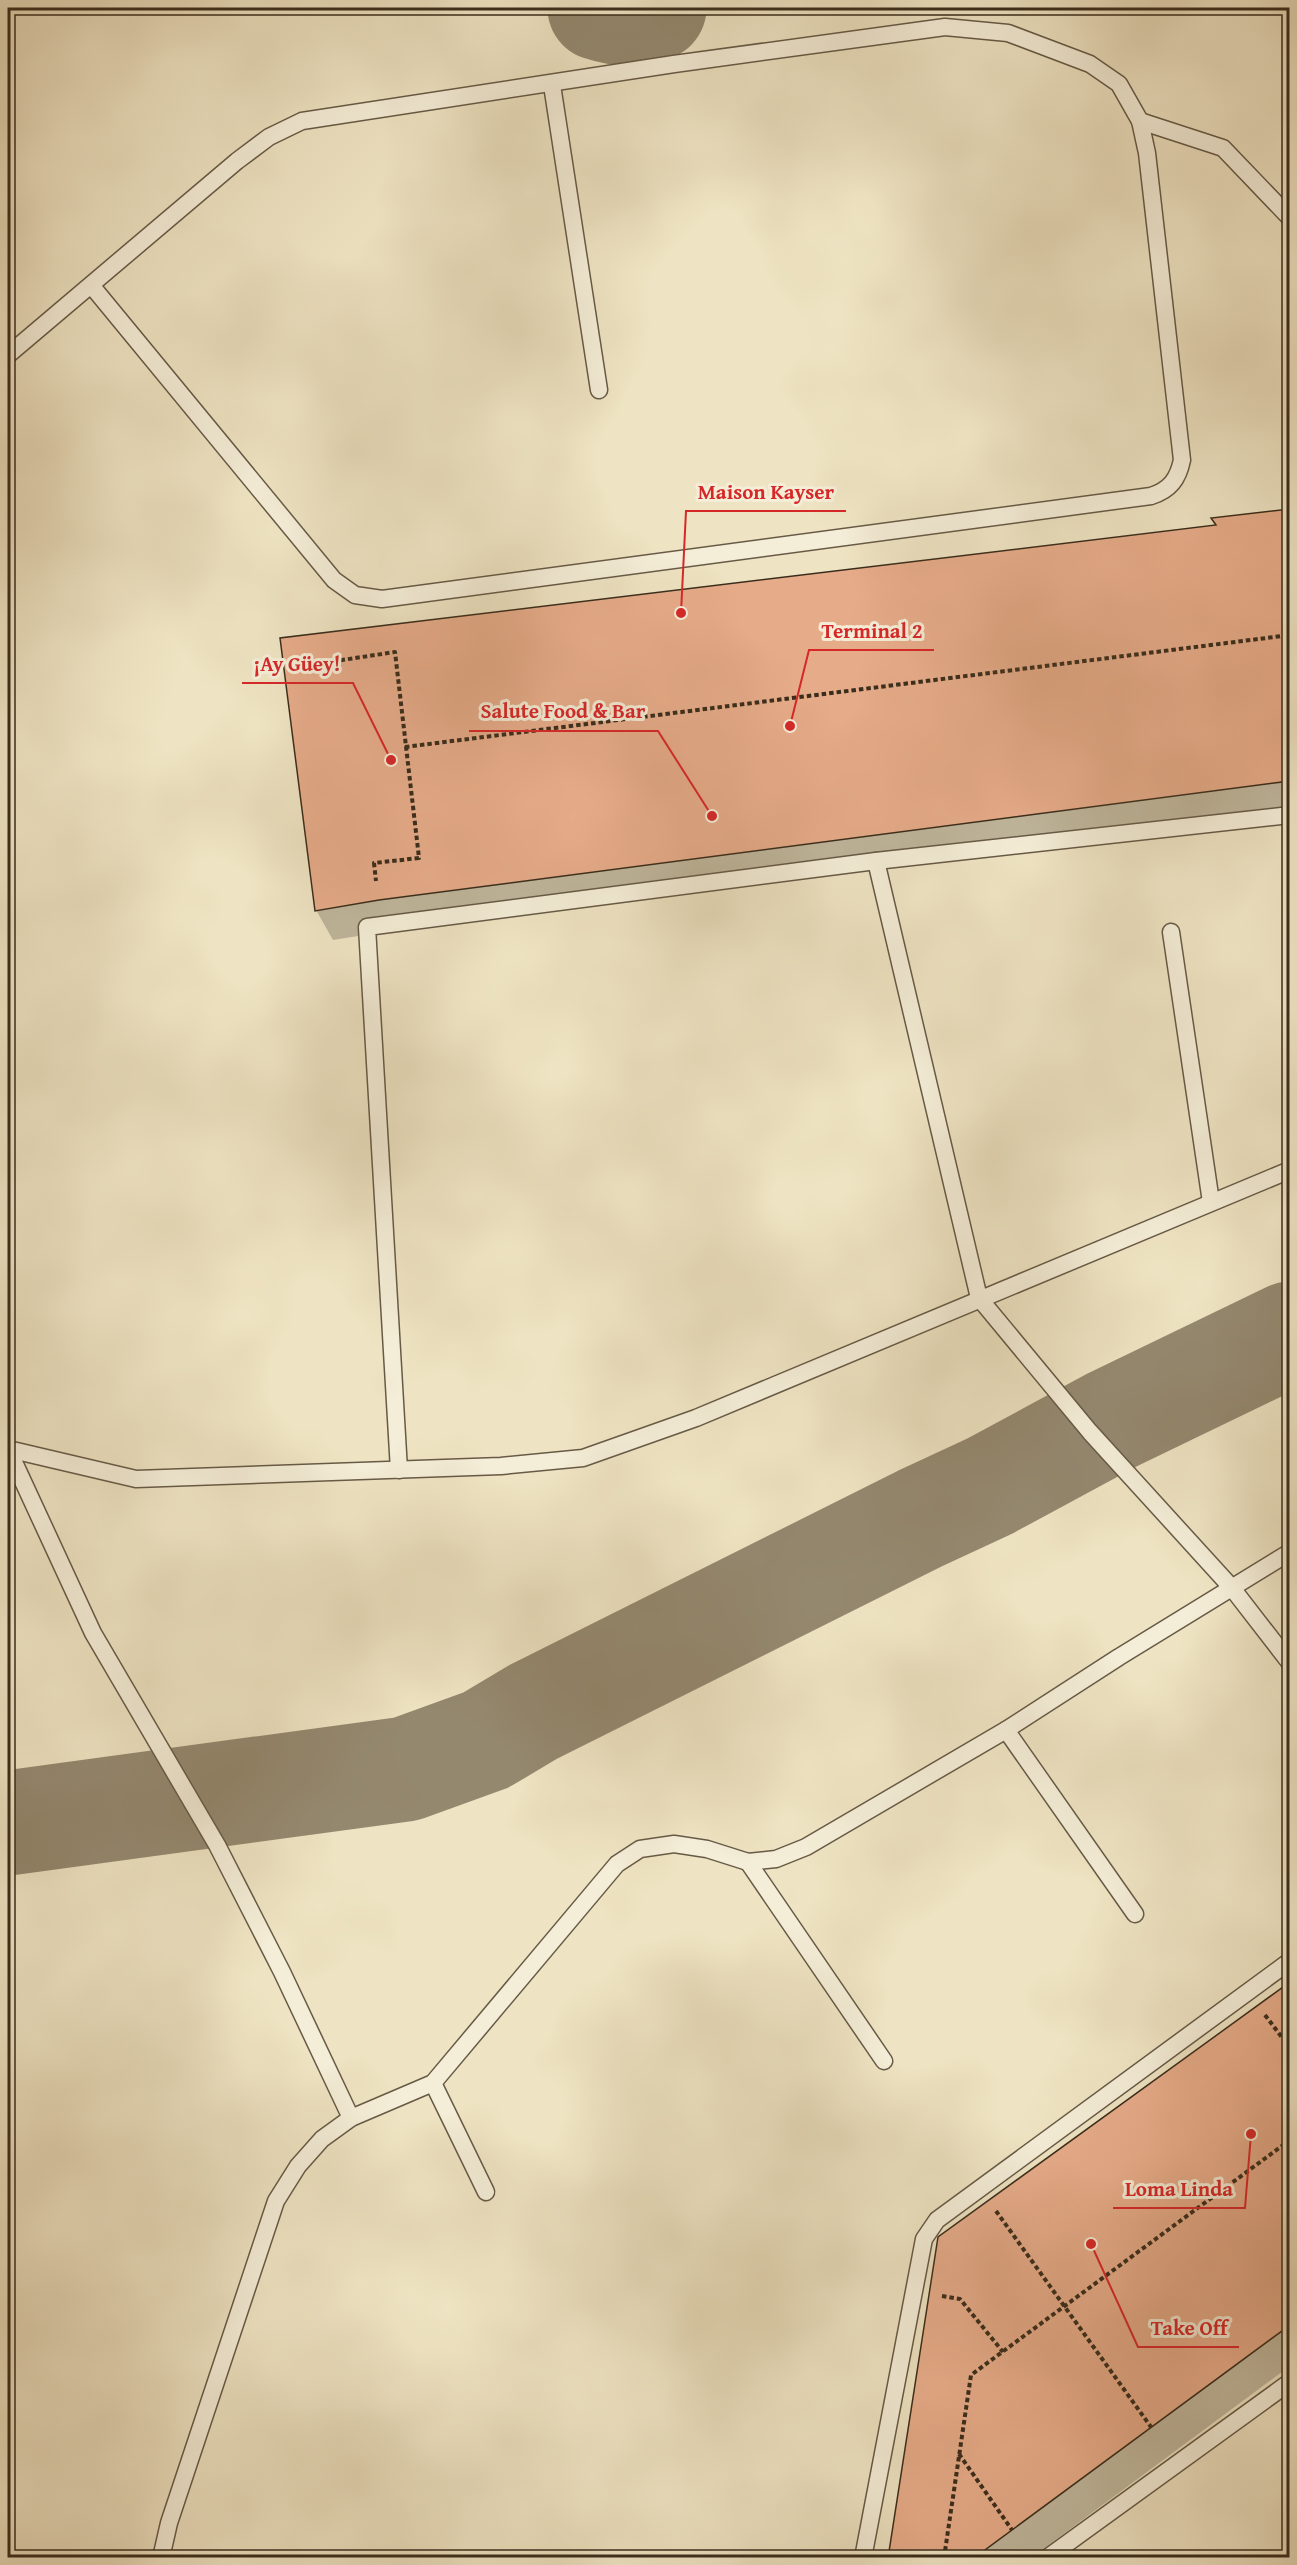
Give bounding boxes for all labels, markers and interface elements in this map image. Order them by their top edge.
callout: Maison Kayser [686,472,846,511]
text: Maison Kayser [698,476,835,507]
callout: Terminal 2 [809,611,934,650]
text: Terminal 2 [821,615,923,646]
callout: ¡Ay Güey! [242,644,353,683]
text: ¡Ay Güey! [253,648,341,679]
callout: Salute Food & Bar [469,692,658,731]
text: Salute Food & Bar [480,695,646,726]
callout: Loma Linda [1113,2169,1245,2208]
text: Loma Linda [1125,2173,1233,2204]
callout: Take Off [1138,2308,1239,2347]
text: Take Off [1151,2312,1230,2343]

